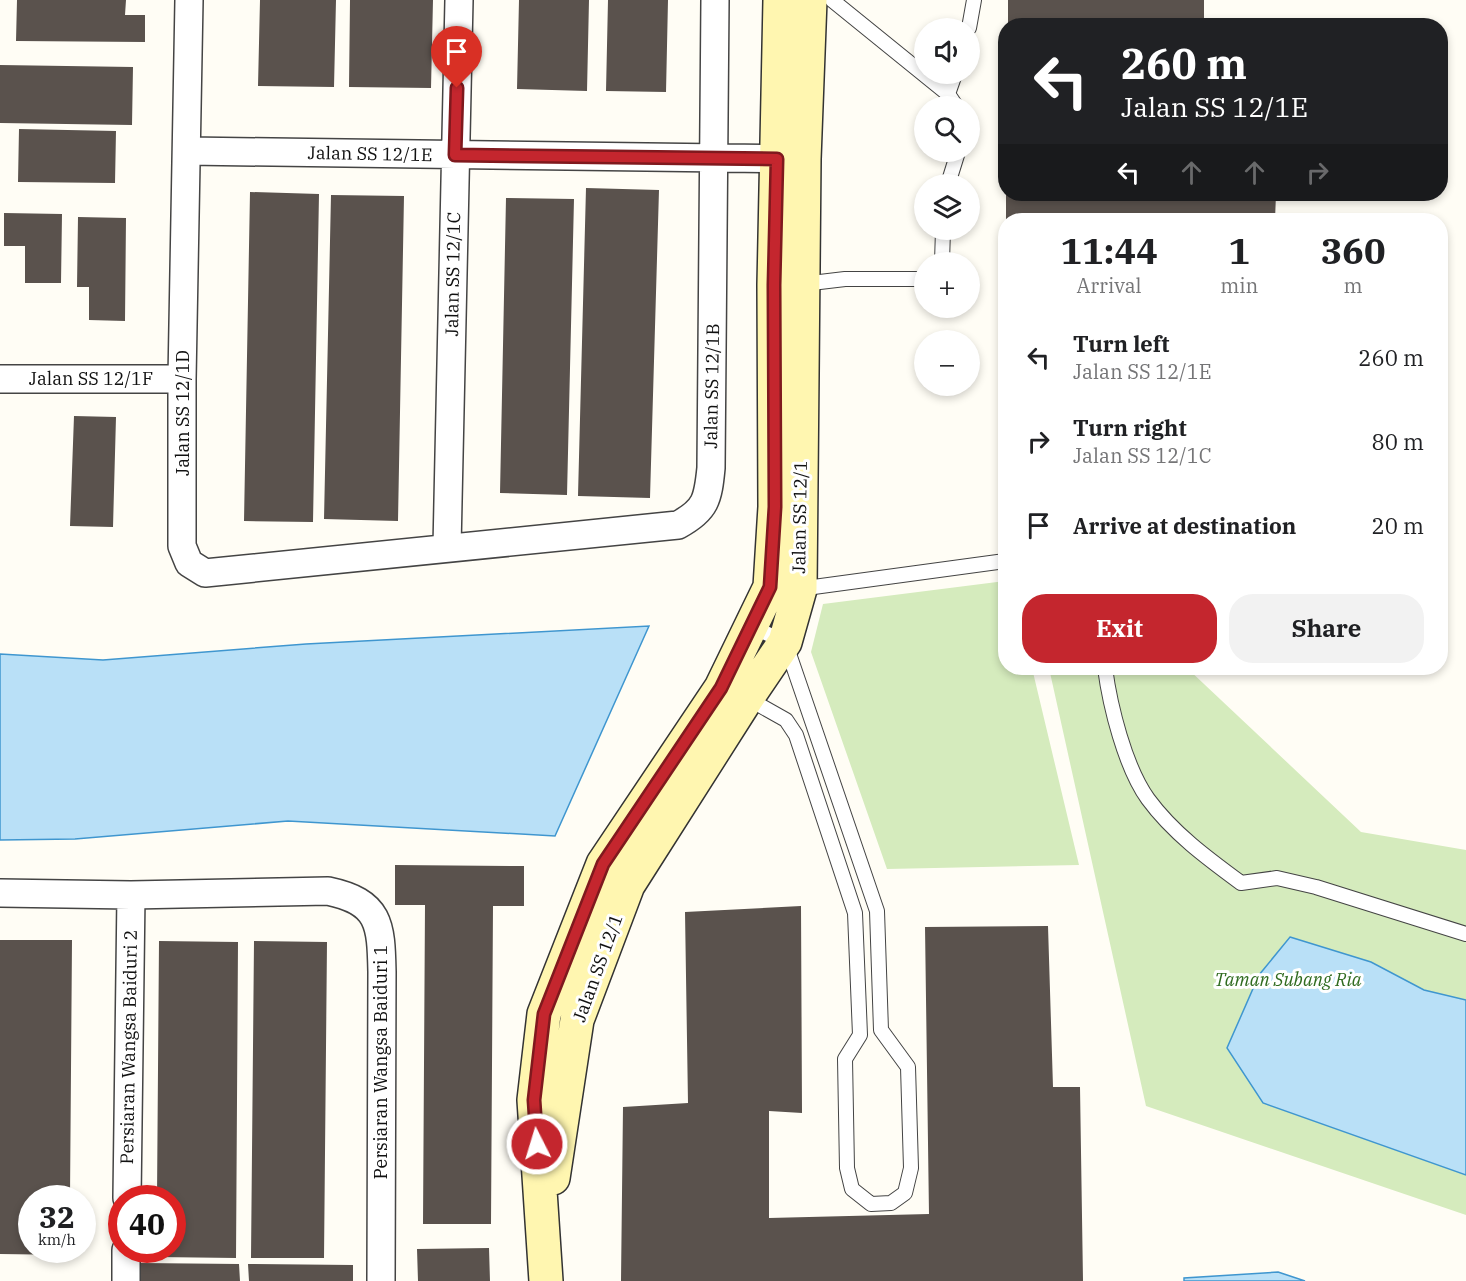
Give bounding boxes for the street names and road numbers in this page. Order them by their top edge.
street label: Jalan SS 12/1E [307,141,433,166]
street label: Jalan SS 12/1C [440,211,465,337]
street label: Jalan SS 12/1B [699,323,724,449]
street label: Jalan SS 12/1D [171,350,194,476]
street label: Jalan SS 12/1F [29,367,153,390]
street label: Jalan SS 12/1 [787,460,812,574]
street label: Jalan SS 12/1 [567,911,628,1025]
street label: Persiaran Wangsa Baiduri 2 [115,929,142,1165]
street label: Persiaran Wangsa Baiduri 1 [369,945,392,1179]

